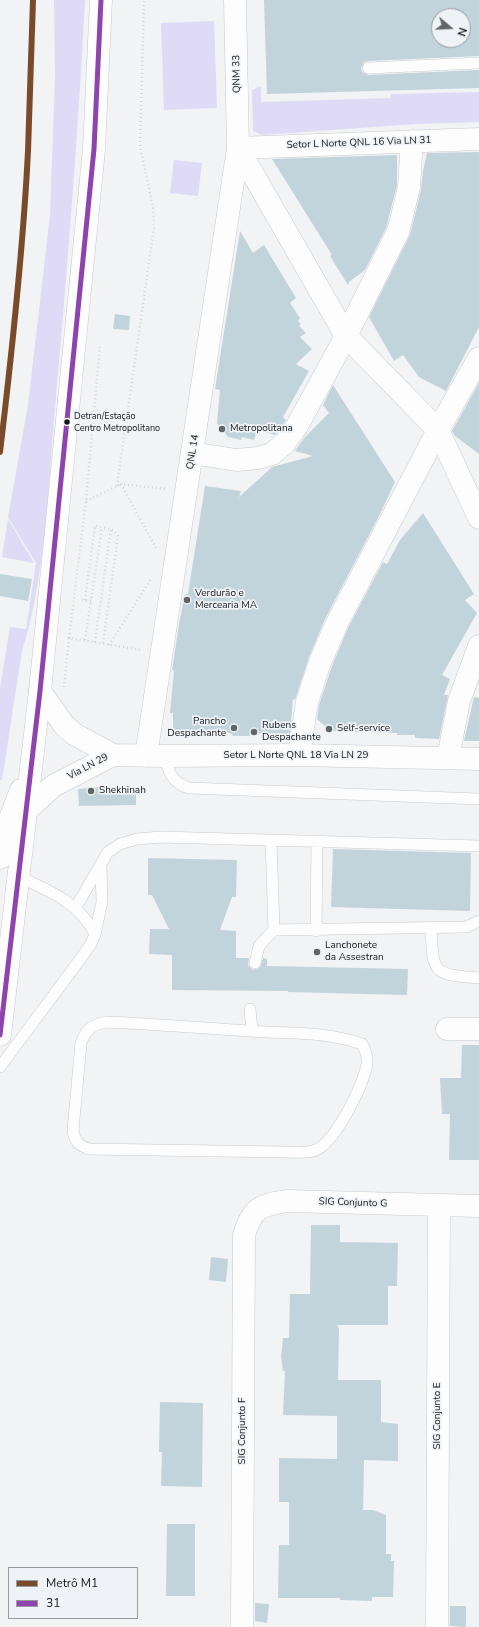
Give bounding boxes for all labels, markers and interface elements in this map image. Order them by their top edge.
north arrow [431,8,471,48]
text: N [453,25,470,38]
street label: QNM 33 [231,55,243,93]
street label: Setor L Norte QNL 16 Via LN 31 [286,134,432,152]
place label: Detran/Estação Centro Metropolitano [74,412,160,433]
marker: Detran/Estação Centro Metropolitano [62,417,72,427]
place label: Metropolitana [230,423,293,435]
marker: Metropolitana [217,424,227,434]
street label: QNL 14 [184,434,202,470]
place label: Verdurão e Mercearia MA [195,588,257,612]
marker: Verdurão e Mercearia MA [182,595,192,605]
place label: Pancho Despachante [167,716,226,740]
place label: Rubens Despachante [262,720,321,744]
marker: Pancho Despachante [229,723,239,733]
place label: Self-service [337,723,390,735]
marker: Self-service [324,724,334,734]
marker: Rubens Despachante [249,727,259,737]
street label: Setor L Norte QNL 18 Via LN 29 [224,750,368,762]
street label: Via LN 29 [66,751,110,783]
place label: Shekhinah [99,785,146,797]
marker: Shekhinah [86,786,96,796]
place label: Lanchonete da Assestran [325,940,384,964]
marker: Lanchonete da Assestran [312,947,322,957]
street label: SIG Conjunto G [318,1196,388,1210]
street label: SIG Conjunto E [432,1382,444,1450]
street label: SIG Conjunto F [237,1398,249,1464]
legend [8,1567,138,1619]
text: Metrô M1 [46,1575,98,1591]
text: 31 [46,1595,60,1611]

